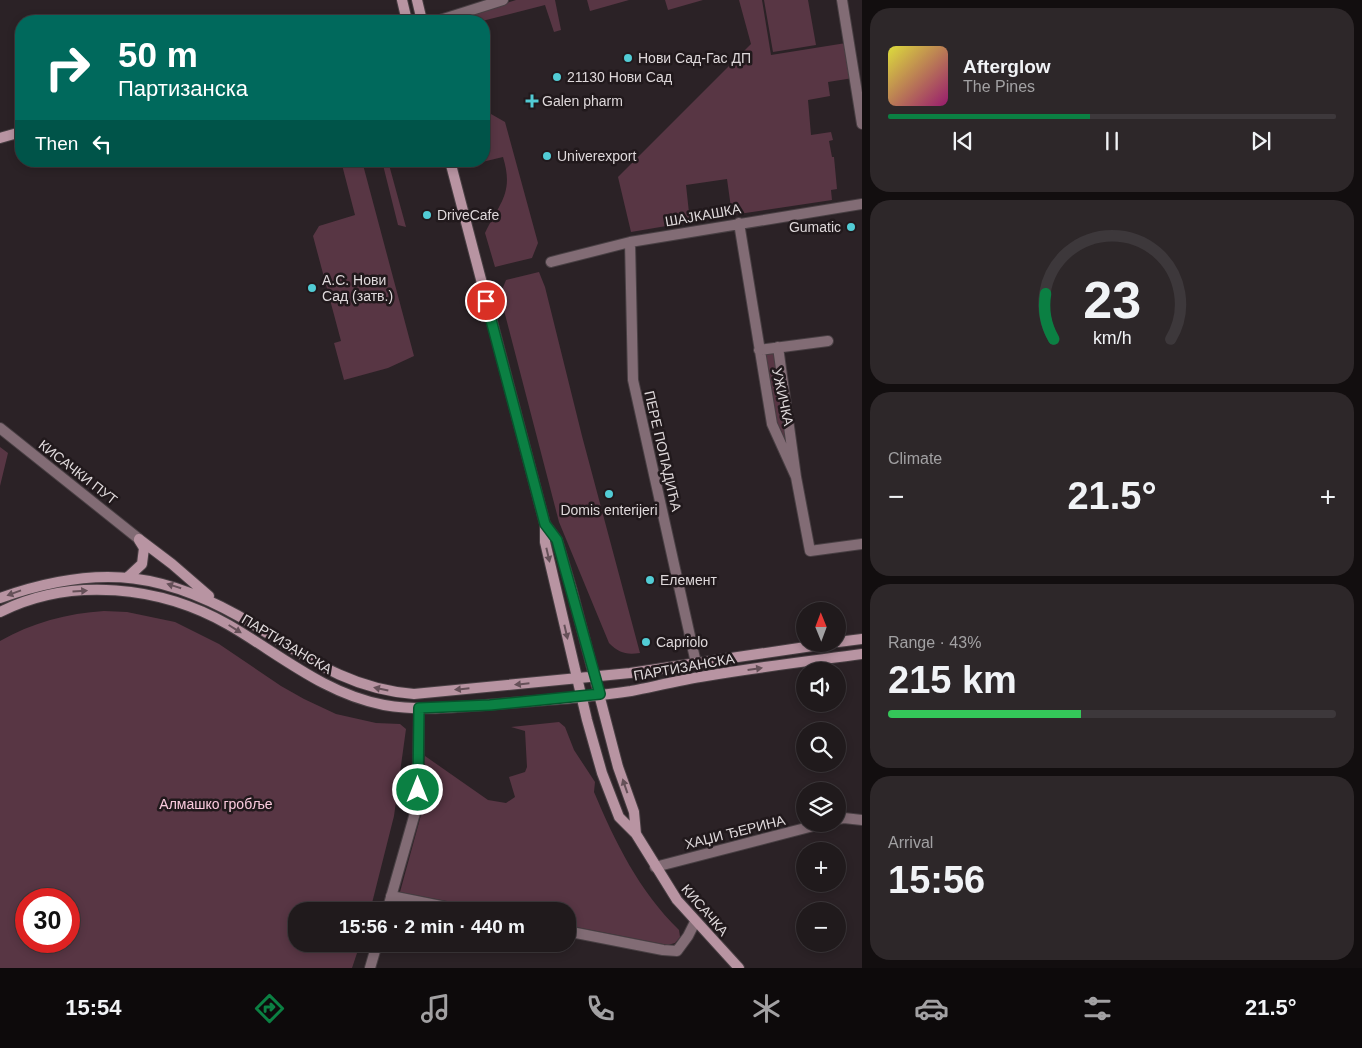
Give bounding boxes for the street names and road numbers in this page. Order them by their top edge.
street label: ШАЈКАШКА [664,200,743,230]
street label: УЖИЧКА [769,367,797,428]
street label: ПЕРЕ ПОПАДИЋА [641,389,685,514]
street label: КИСАЧКИ ПУТ [36,436,121,508]
street label: ПАРТИЗАНСКА [239,611,336,678]
street label: ПАРТИЗАНСКА [632,650,736,684]
street label: ХАЏИ ЂЕРИНА [683,812,788,852]
street label: КИСАЧКА [678,881,732,940]

